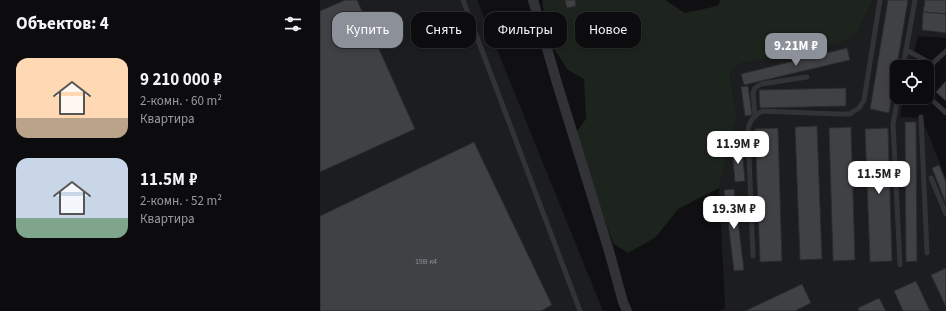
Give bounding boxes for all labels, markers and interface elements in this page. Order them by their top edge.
text: Объектов: 4 [16,12,109,36]
chip: Купить [332,12,403,48]
chip: Снять [411,12,476,48]
chip: Фильтры [484,12,567,48]
chip: Новое [575,12,641,48]
icon: filters [282,13,304,35]
pin: 9.21M ₽ [759,33,833,67]
text: 9.21M ₽ [774,37,818,55]
map controls [890,60,934,104]
button: locate [890,60,934,104]
text: 9 210 000 ₽ [140,68,222,92]
icon: home [48,74,96,122]
text: 2-комн. · 60 m² [140,92,222,110]
text: Квартира [140,110,195,128]
pin: 11.9M ₽ [701,131,775,165]
text: 11.9M ₽ [716,135,760,153]
pin: 11.5M ₽ [842,161,916,195]
text: 11.5M ₽ [857,165,901,183]
text: 11.5M ₽ [140,168,197,192]
icon: home [48,174,96,222]
text: 2-комн. · 52 m² [140,192,222,210]
pin: 19.3M ₽ [697,196,771,230]
text: 19.3M ₽ [712,200,756,218]
text: Квартира [140,210,195,228]
house number: 19В к4 [415,256,437,267]

